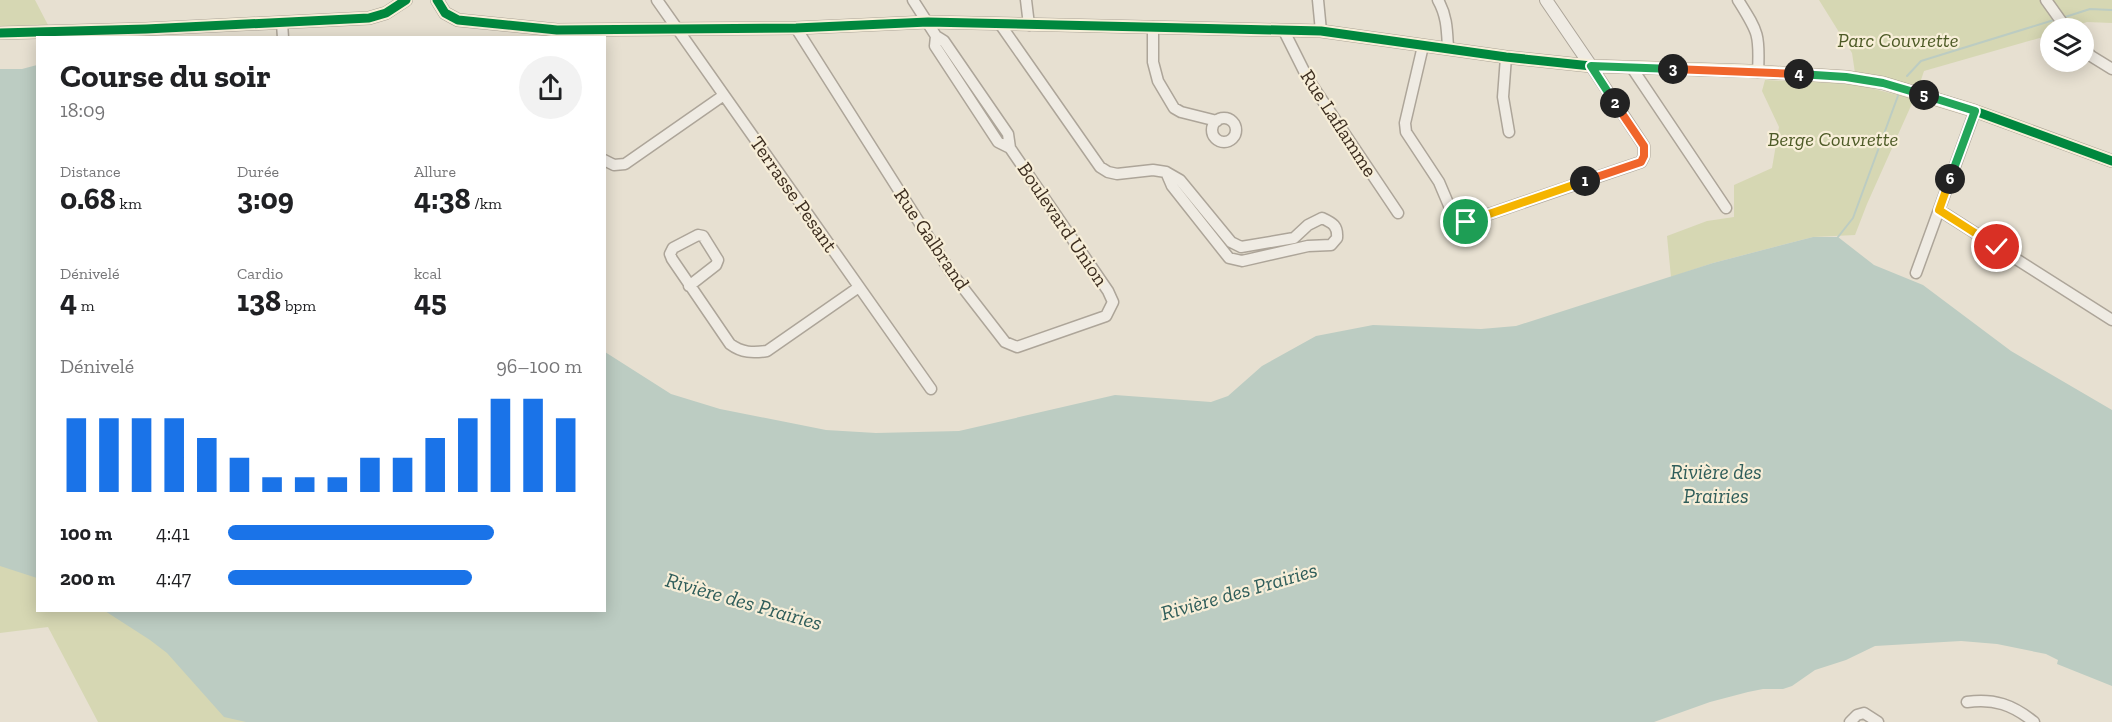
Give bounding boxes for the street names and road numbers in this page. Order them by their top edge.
street label: Rue Laflamme [1295,65,1383,181]
street label: Terrasse Pesant [745,131,843,257]
street label: Boulevard Union [1013,157,1114,291]
street label: Rue Galbrand [889,184,975,294]

